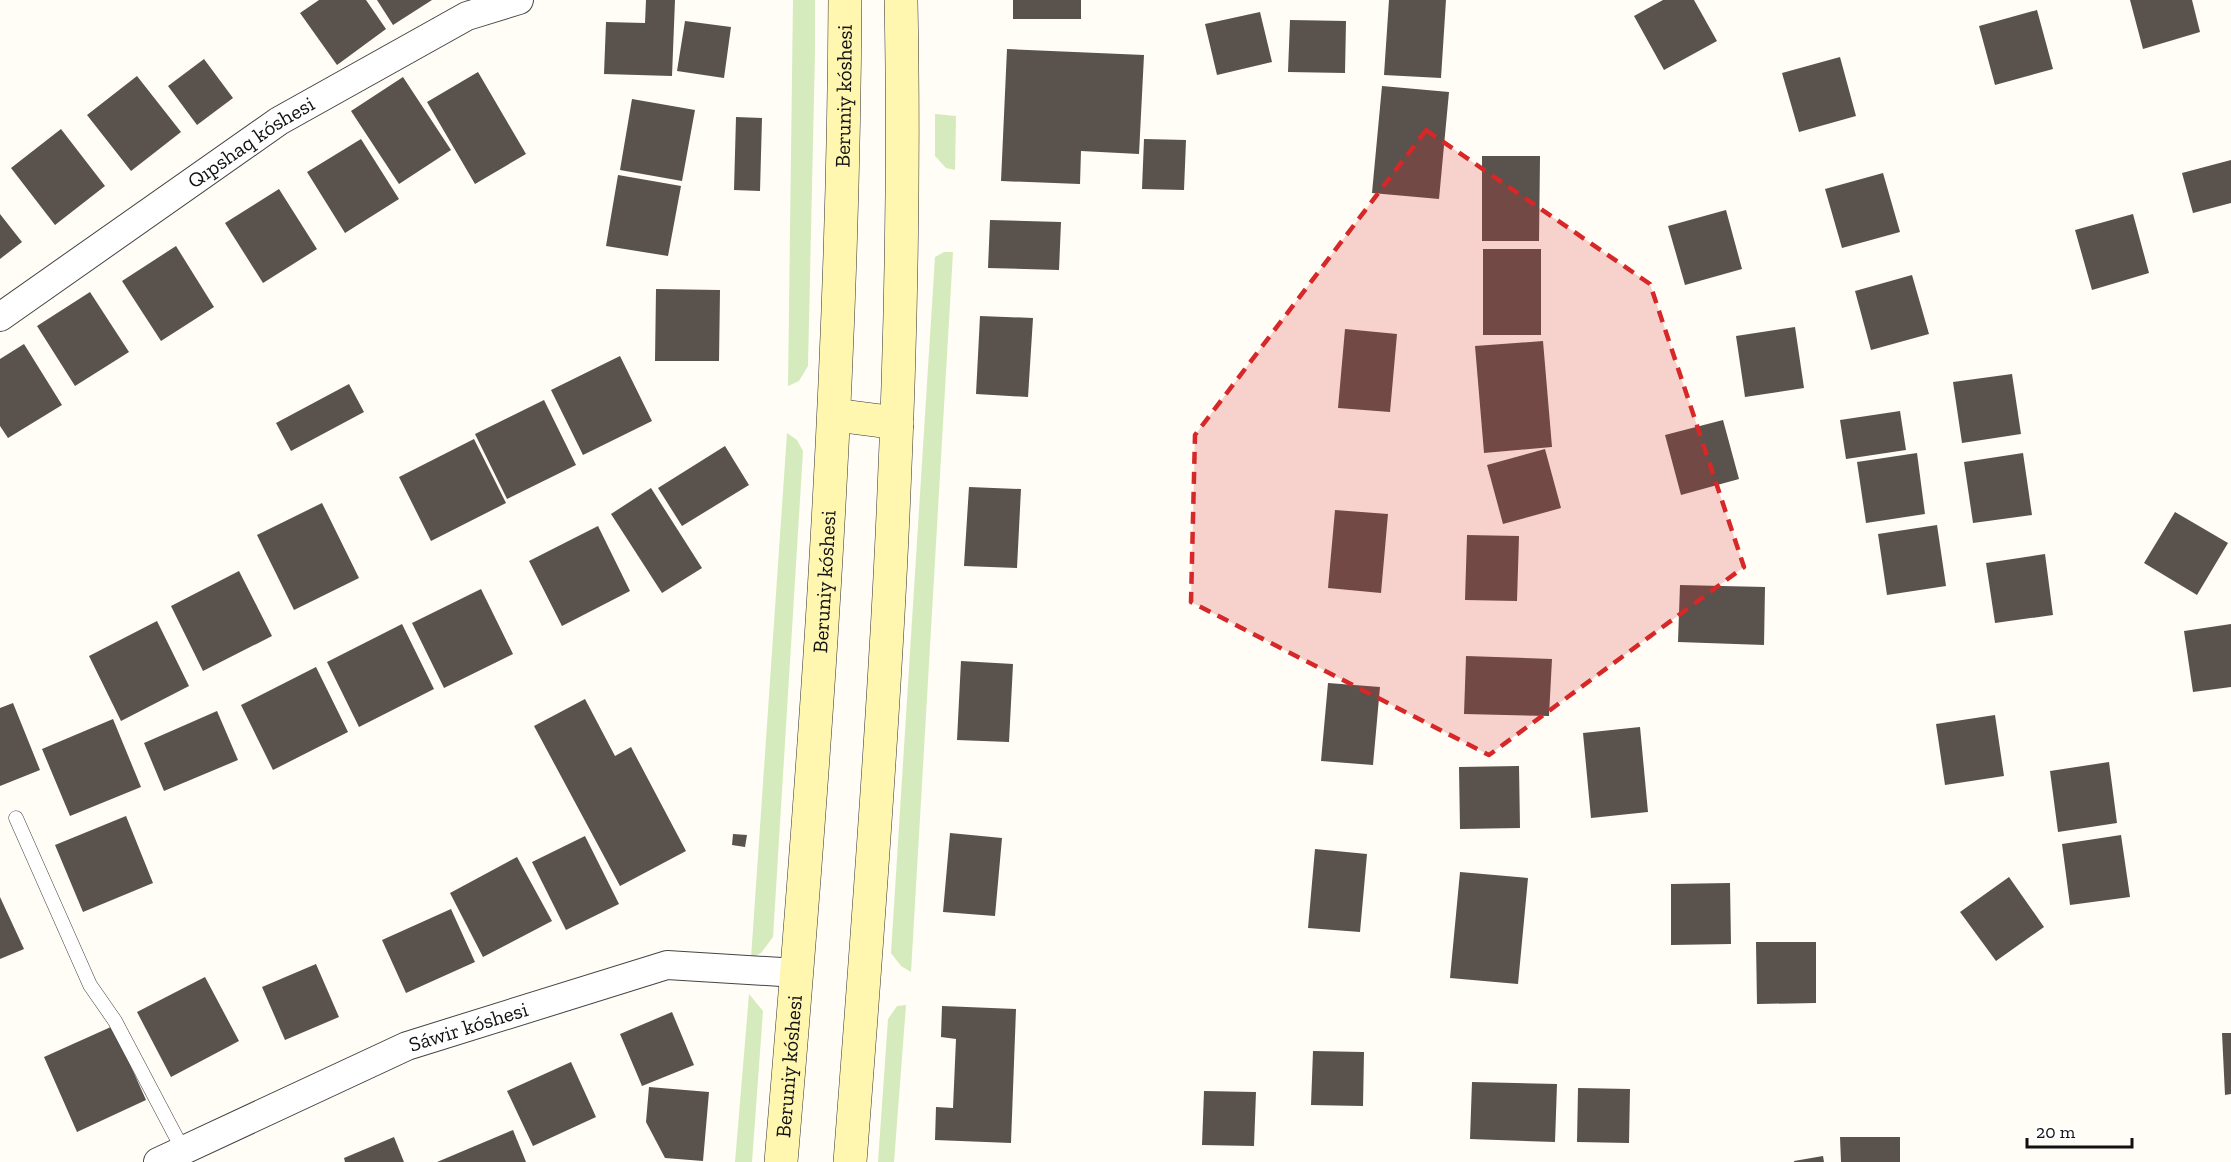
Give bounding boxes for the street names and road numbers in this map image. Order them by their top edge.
street label: Beruniy kóshesi [830,24,857,168]
street label: Qıpshaq kóshesi [183,91,319,193]
street label: Beruniy kóshesi [807,509,841,654]
street label: Beruniy kóshesi [770,994,807,1139]
street label: Sáwir kóshesi [406,996,531,1057]

